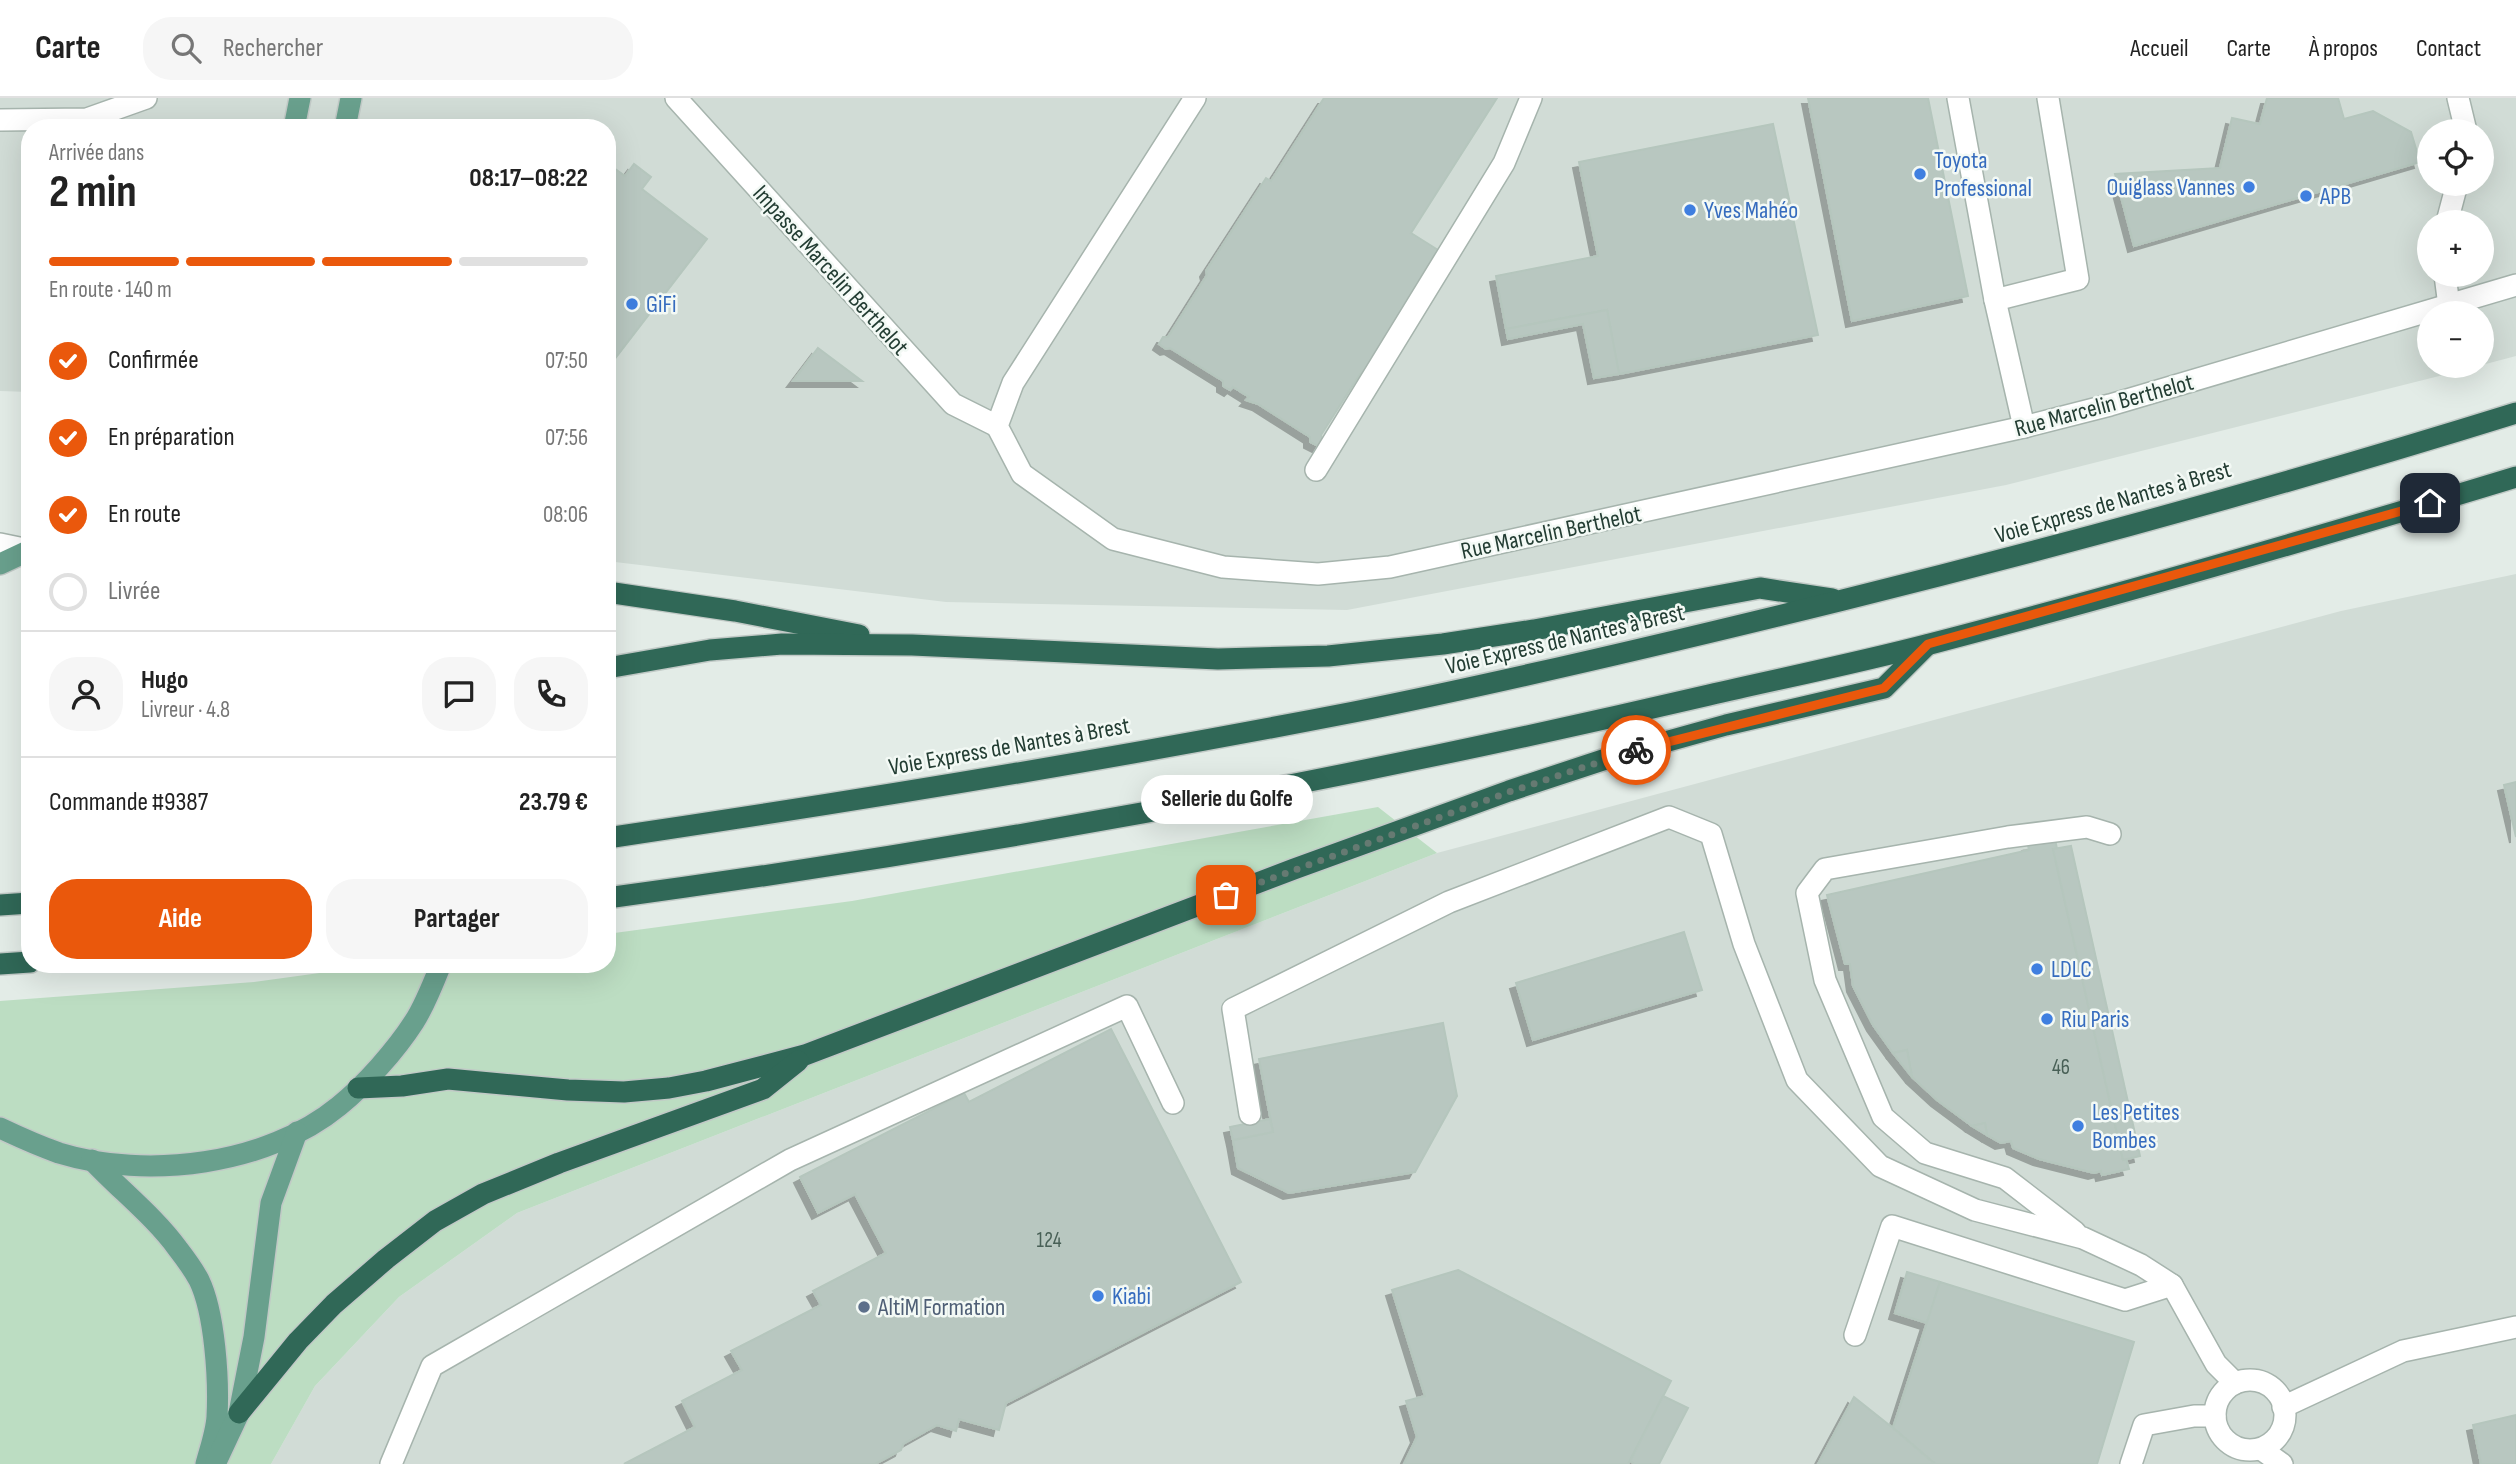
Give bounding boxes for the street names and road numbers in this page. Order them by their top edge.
street label: Impasse Marcelin Berthelot [747,179,915,361]
street label: Rue Marcelin Berthelot [2012,368,2197,443]
street label: Voie Express de Nantes à Brest [1992,455,2234,550]
street label: Rue Marcelin Berthelot [1458,499,1644,566]
street label: Voie Express de Nantes à Brest [1443,598,1687,681]
street label: Voie Express de Nantes à Brest [886,711,1132,782]

